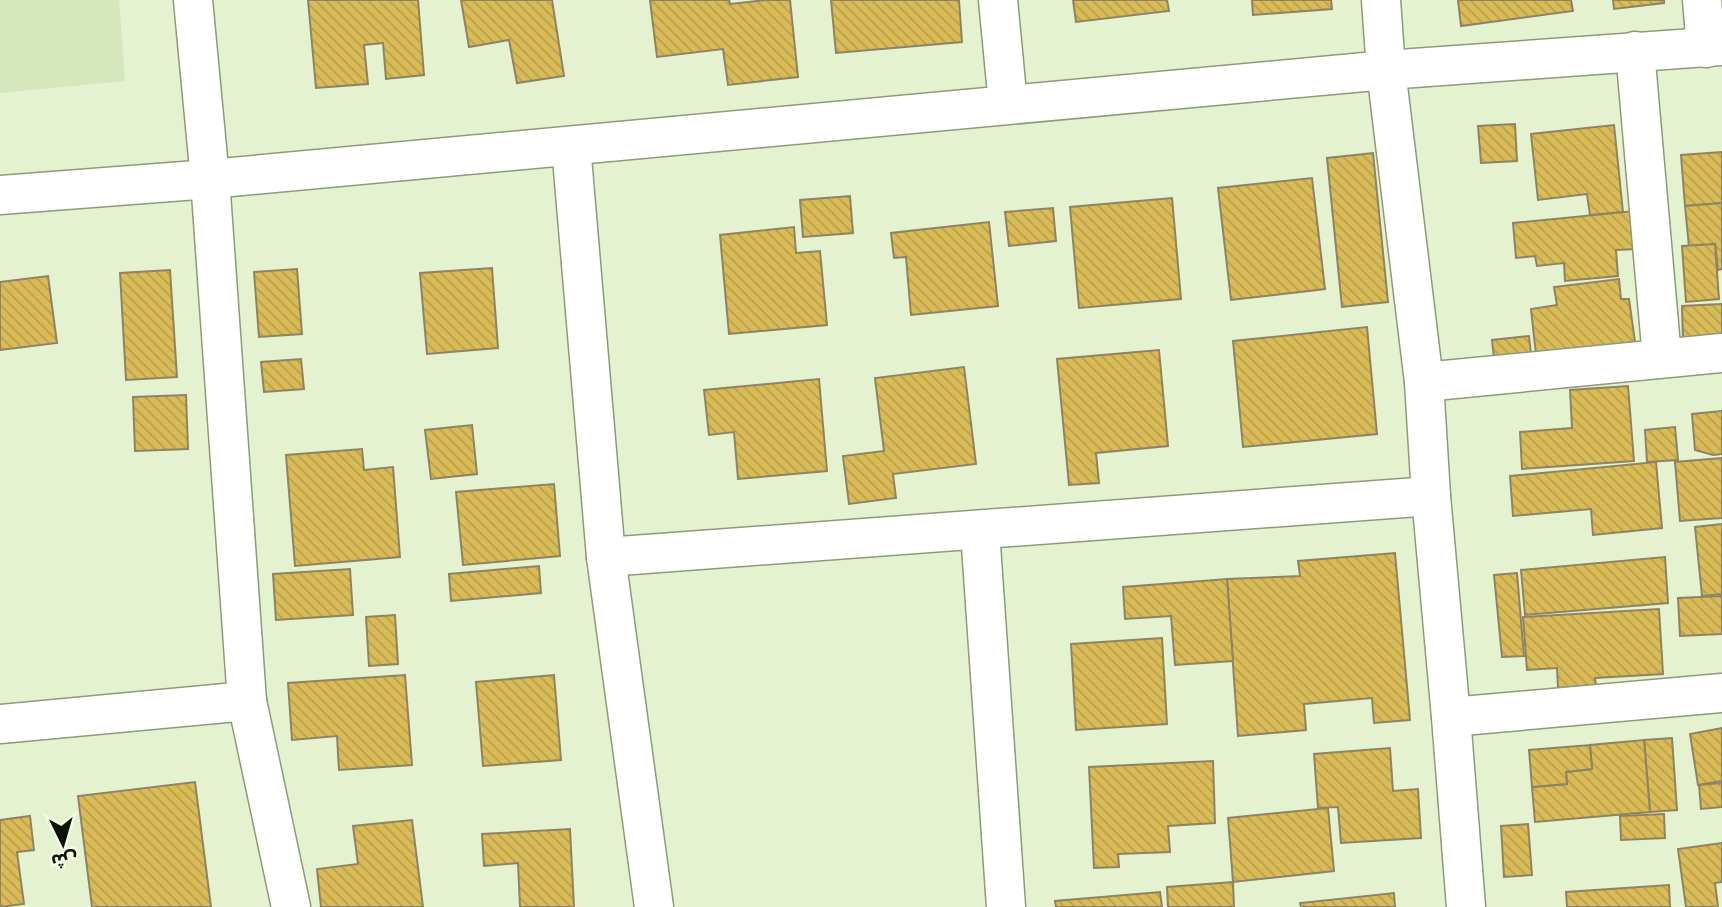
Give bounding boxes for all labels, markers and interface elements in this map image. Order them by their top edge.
north arrow [28,809,98,879]
text: ش [50,847,78,874]

